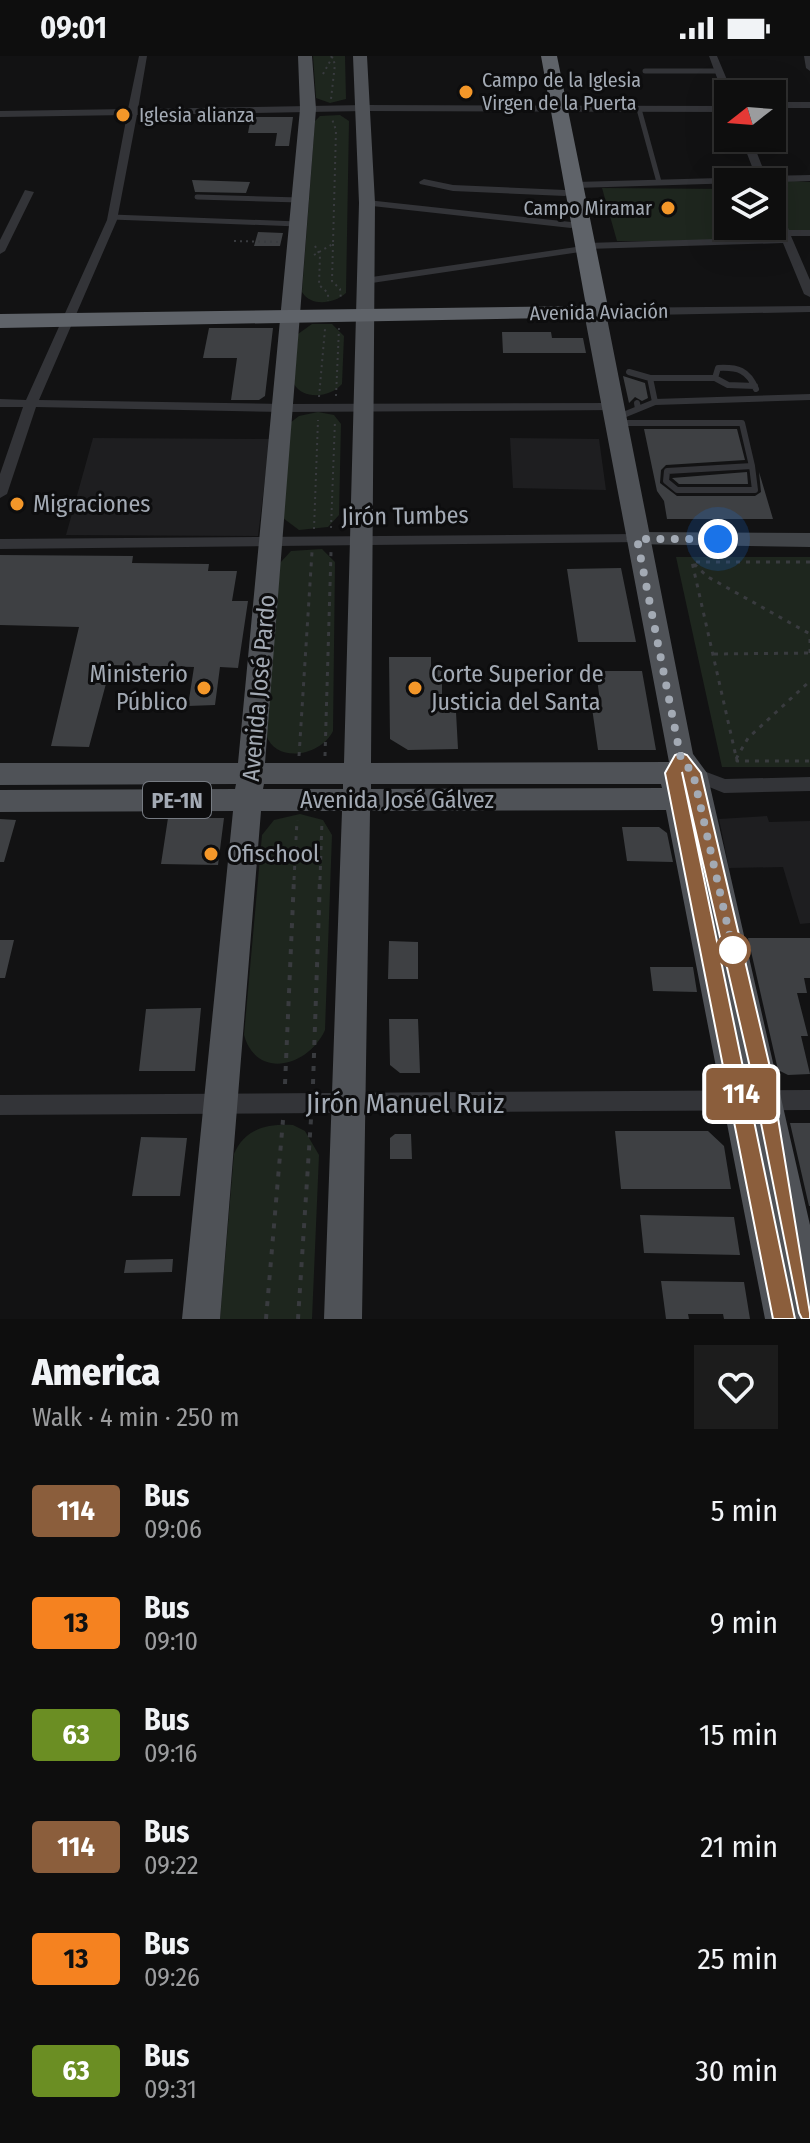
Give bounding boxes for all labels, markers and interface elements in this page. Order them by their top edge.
text: 09:01 [40,10,107,46]
place label: Campo de la Iglesia Virgen de la Puerta [482,68,641,115]
north arrow [714,80,786,152]
map controls [714,80,786,240]
marker: Campo de la Iglesia Virgen de la Puerta [457,83,475,101]
place label: Iglesia alianza [139,103,255,127]
marker: Iglesia alianza [114,106,132,124]
button: layers [714,168,786,240]
place label: Campo Miramar [523,196,652,220]
marker: Campo Miramar [659,199,677,217]
street label: Avenida Aviación [529,299,669,325]
place label: Migraciones [33,490,150,518]
marker: Migraciones [8,495,26,513]
street label: Jirón Tumbes [341,501,469,531]
your location [698,519,738,559]
street label: Avenida José Pardo [237,594,281,782]
place label: Ministerio Público [90,660,188,716]
place label: Corte Superior de Justicia del Santa [431,660,604,716]
marker: Ministerio Público [195,679,213,697]
marker: Corte Superior de Justicia del Santa [406,679,424,697]
road number: PE-1N [143,782,211,818]
street label: Avenida José Gálvez [300,786,494,814]
place label: Ofischool [227,840,319,868]
marker: Ofischool [202,845,220,863]
unlabelled marker [716,933,750,967]
line badge: 114 [695,1068,787,1120]
text: 114 [722,1077,760,1110]
street label: Jirón Manuel Ruiz [306,1087,504,1120]
button: heart [694,1345,778,1429]
text: America [32,1349,160,1395]
text: Walk · 4 min · 250 m [32,1402,240,1433]
text: Bus [144,1478,189,1514]
text: 5 min [711,1493,778,1529]
text: 114 [57,1494,95,1527]
text: 09:06 [144,1514,202,1545]
text: Bus [144,1590,189,1626]
text: 9 min [710,1605,778,1641]
text: 13 [63,1606,89,1639]
text: 09:10 [144,1626,198,1657]
text: Bus [144,1702,189,1738]
text: 15 min [699,1717,778,1753]
text: 63 [62,1718,90,1751]
text: 09:16 [144,1738,197,1769]
text: Bus [144,1814,189,1850]
text: 21 min [700,1829,778,1865]
text: 114 [57,1830,95,1863]
text: 09:22 [144,1850,198,1881]
text: Bus [144,1926,189,1962]
text: 25 min [698,1941,778,1977]
text: 13 [63,1942,89,1975]
text: 09:26 [144,1962,200,1993]
text: Bus [144,2038,189,2074]
text: 30 min [695,2053,778,2089]
text: 63 [62,2054,90,2087]
text: 09:31 [144,2074,197,2105]

